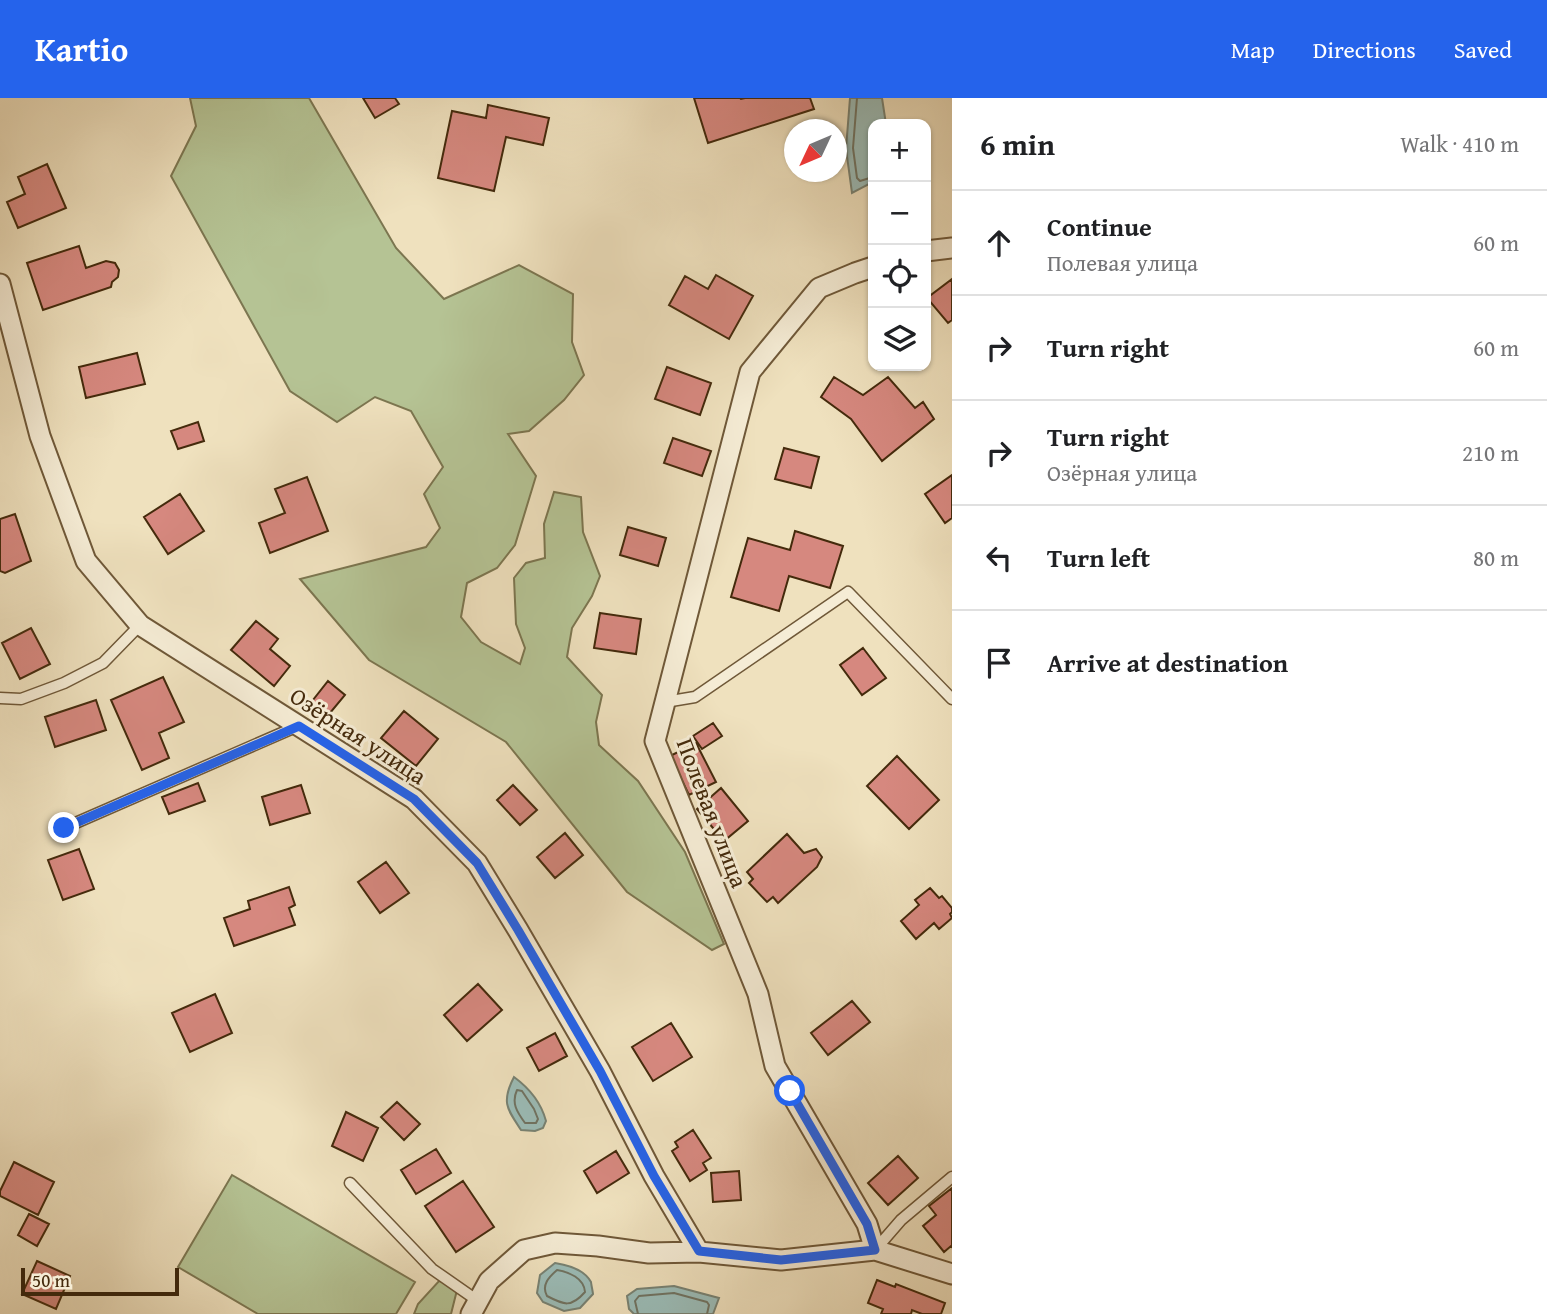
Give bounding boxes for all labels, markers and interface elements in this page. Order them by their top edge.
text: Kartio [35,25,128,73]
text: Map [1231,32,1275,67]
text: Directions [1313,32,1416,67]
text: Saved [1454,32,1512,67]
north arrow [784,119,847,182]
map controls [868,119,931,371]
button: + [868,119,931,182]
text: 6 min [980,122,1055,166]
text: Walk · 410 m [1400,127,1519,160]
button: − [868,182,931,245]
text: Continue [1047,207,1152,246]
icon: ahead [980,224,1018,262]
text: 60 m [1473,226,1519,259]
button: locate [868,245,931,308]
text: Полевая улица [1047,246,1198,279]
button: layers [868,308,931,371]
text: Turn right [1047,328,1169,367]
icon: right [980,329,1018,367]
text: 60 m [1473,331,1519,364]
text: Turn right [1047,417,1169,456]
icon: right [980,434,1018,472]
text: 210 m [1462,436,1519,469]
text: Озёрная улица [1047,456,1197,489]
text: Turn left [1047,538,1150,577]
icon: left [980,539,1018,577]
text: 80 m [1473,541,1519,574]
text: Arrive at destination [1047,643,1288,682]
icon: arrive [980,644,1018,682]
street label: Озёрная улица [283,678,434,793]
street label: Полевая улица [668,733,757,893]
route end [48,812,79,843]
route start [774,1075,805,1106]
scale bar [21,1265,178,1297]
text: 50 m [32,1266,70,1294]

